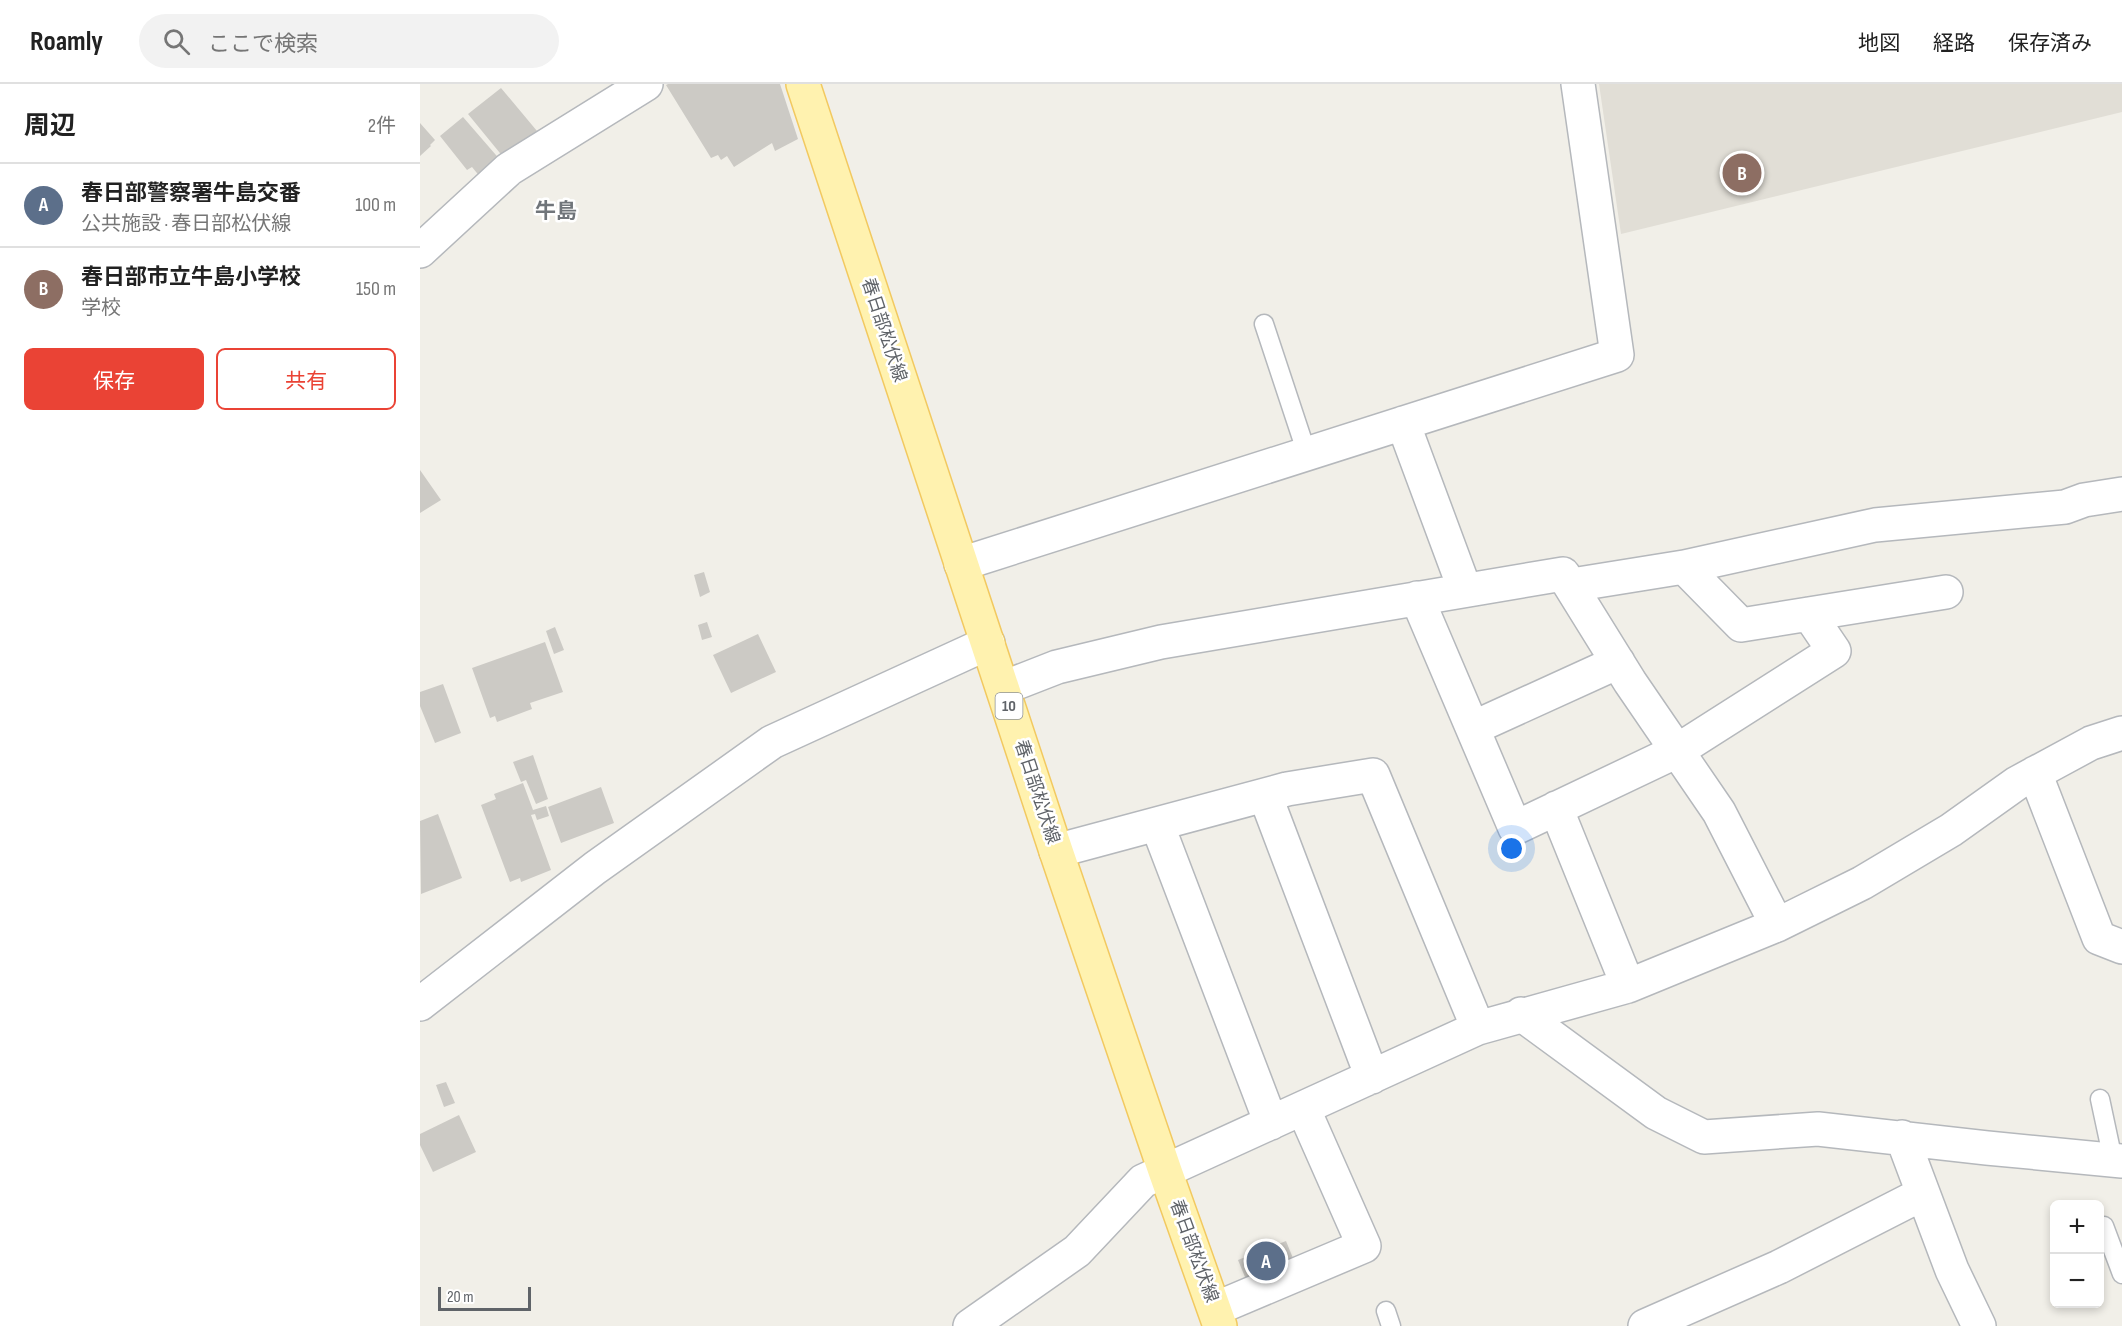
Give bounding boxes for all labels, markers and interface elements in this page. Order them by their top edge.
search box [139,14,559,68]
text: Roamly [30,25,103,58]
icon: search [160,25,193,58]
text: ここで検索 [208,31,318,58]
text: 地図 [1858,31,1900,56]
text: 経路 [1933,31,1975,56]
text: 保存済み [2008,31,2092,56]
text: 周辺 [24,111,76,142]
text: 2件 [368,114,396,138]
pin: B [1722,150,1762,196]
text: 春日部警察署牛島交番 [81,180,301,207]
text: A [39,193,48,217]
text: 100 m [355,193,396,217]
district label: 牛島 [535,199,577,224]
text: 公共施設 · 春日部松伏線 [81,212,291,236]
text: 春日部市立牛島小学校 [81,264,301,291]
street label: 春日部松伏線 [857,275,911,385]
text: B [39,277,48,301]
text: 150 m [356,277,396,301]
text: 学校 [81,296,121,320]
button: 保存 [24,348,204,410]
button: 共有 [216,348,396,410]
road number: 10 [996,693,1022,719]
street label: 春日部松伏線 [1010,737,1064,847]
your location [1497,834,1526,863]
street label: 春日部松伏線 [1166,1197,1222,1305]
map controls [2050,1200,2104,1308]
button: + [2050,1200,2104,1254]
pin: A [1246,1238,1286,1284]
button: − [2050,1254,2104,1308]
scale bar [438,1284,531,1312]
text: 20 m [447,1288,474,1307]

